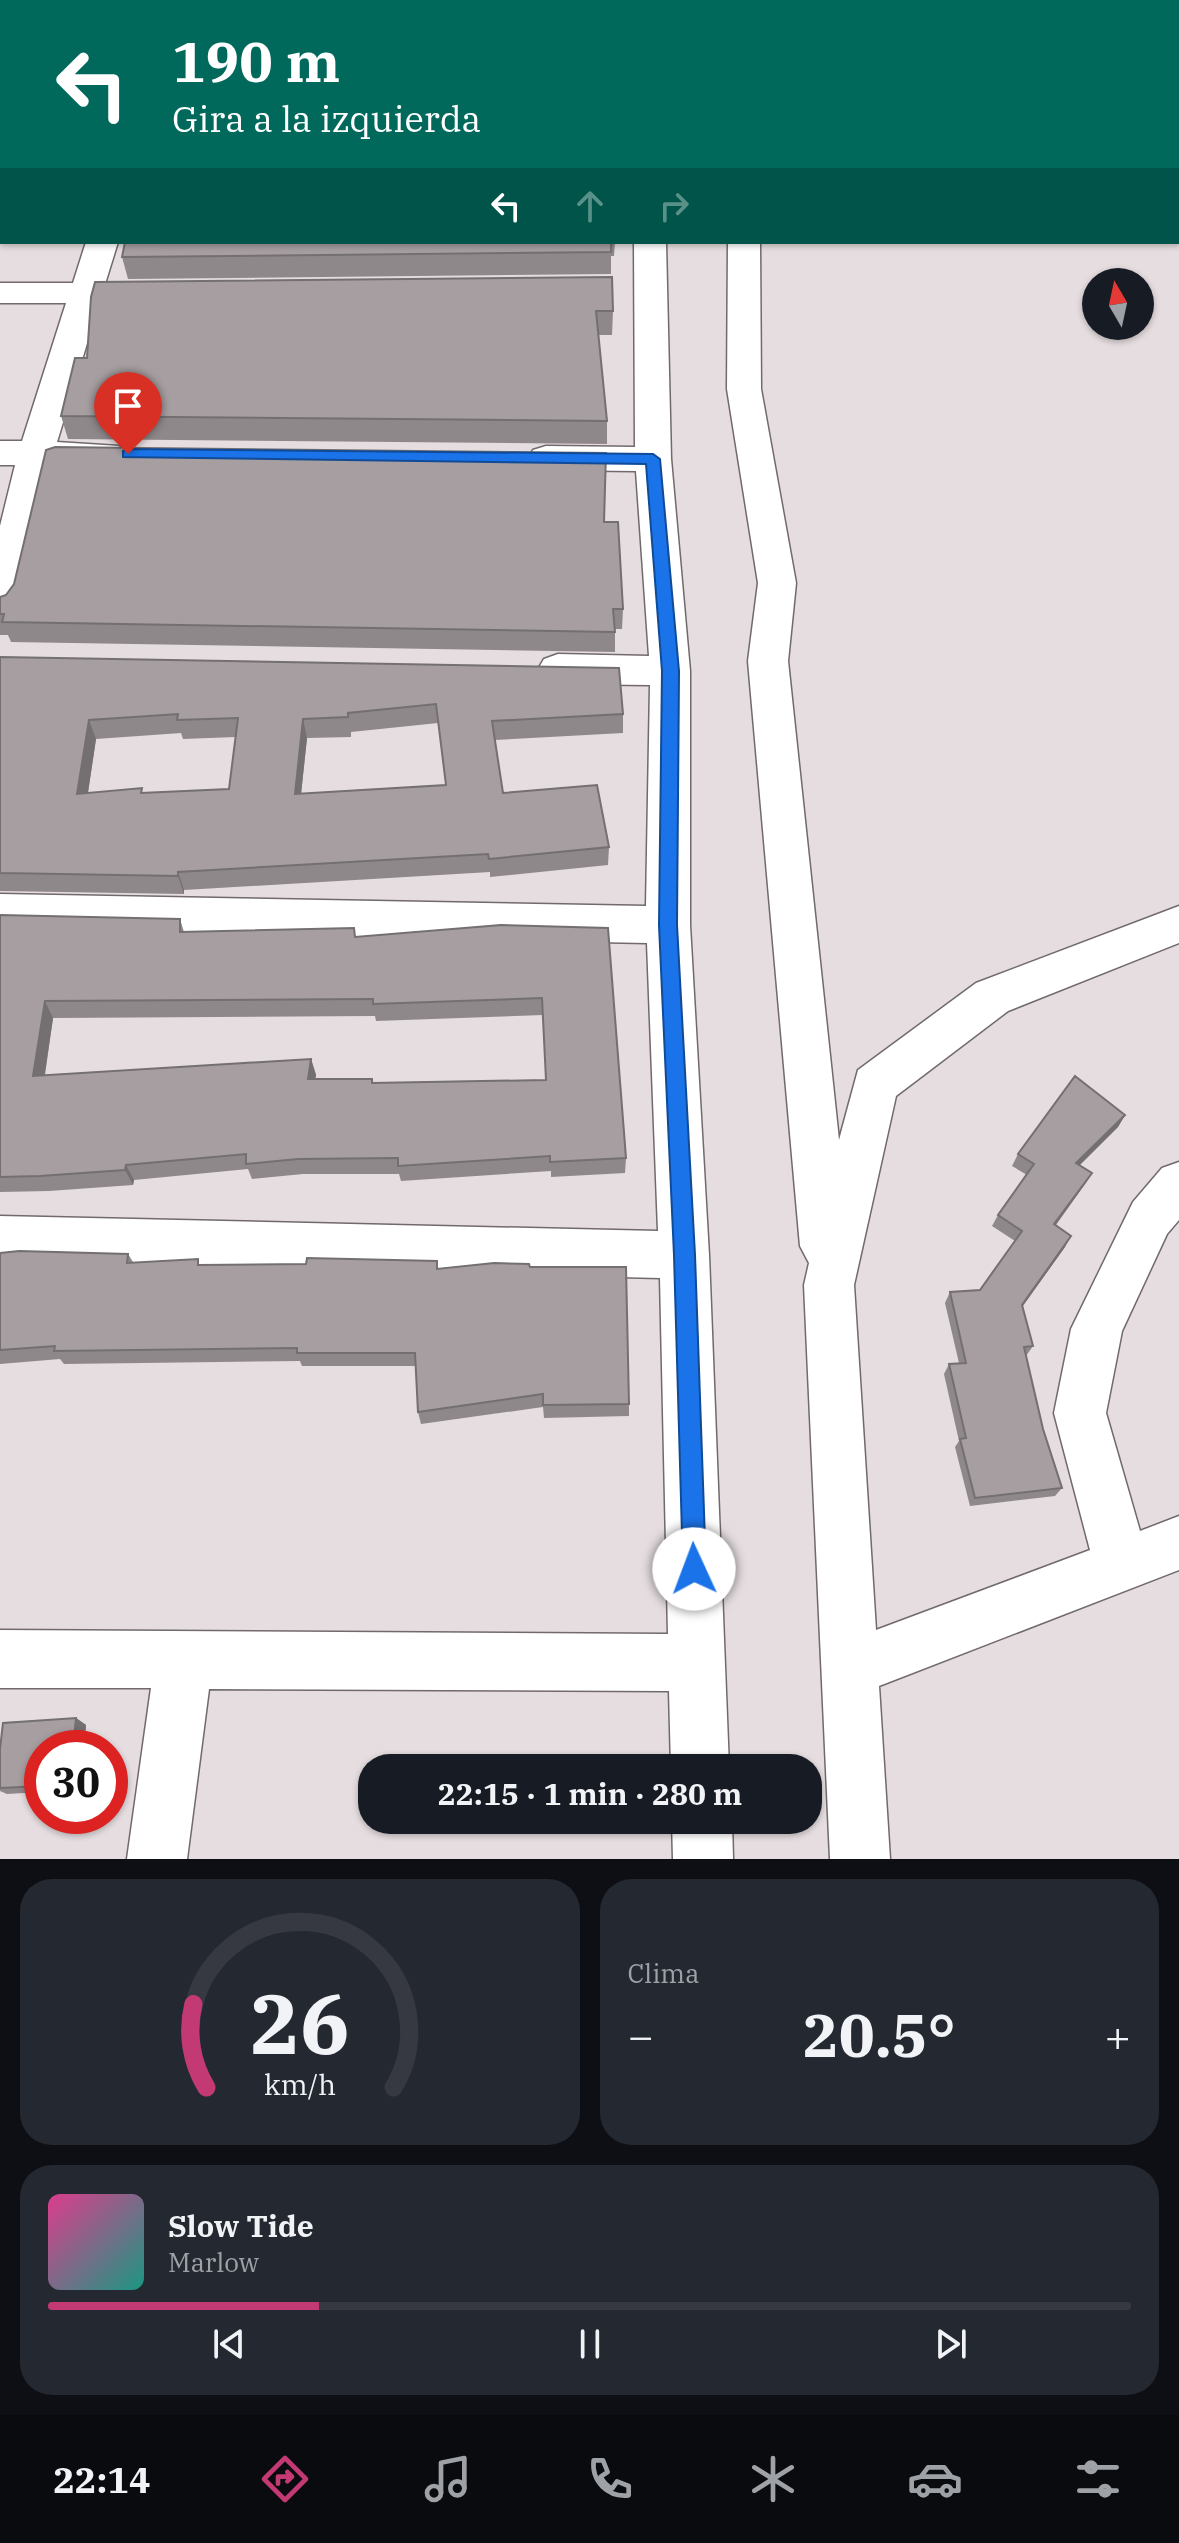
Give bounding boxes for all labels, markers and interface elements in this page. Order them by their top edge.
text: 190 m [172,25,340,97]
icon: left [40,32,144,136]
text: Gira a la izquierda [172,95,481,142]
icon: left [484,184,528,228]
icon: ahead [568,184,612,228]
icon: right [652,184,696,228]
north arrow [1082,268,1154,340]
map controls [1082,268,1154,340]
pin [94,372,162,454]
icon: arrive [106,384,150,428]
position arrow [652,1527,736,1611]
speed limit sign: 30 [24,1730,128,1834]
text: 22:15 · 1 min · 280 m [438,1774,742,1813]
text: Clima [628,1956,699,1990]
text: 26 [250,1969,350,2077]
text: 20.5° [803,1995,956,2074]
text: − [628,2007,654,2064]
text: + [1105,2007,1131,2064]
text: km/h [264,2066,336,2103]
text: Slow Tide [168,2206,314,2245]
text: Marlow [168,2245,259,2279]
icon: previous [207,2322,251,2366]
icon: pause [568,2322,612,2366]
icon: next [929,2322,973,2366]
icon: directions [257,2451,313,2507]
icon: music [420,2451,476,2507]
icon: phone [582,2451,638,2507]
icon: climate [745,2451,801,2507]
icon: car [907,2451,963,2507]
icon: filters [1070,2451,1126,2507]
text: 22:14 [53,2456,151,2503]

